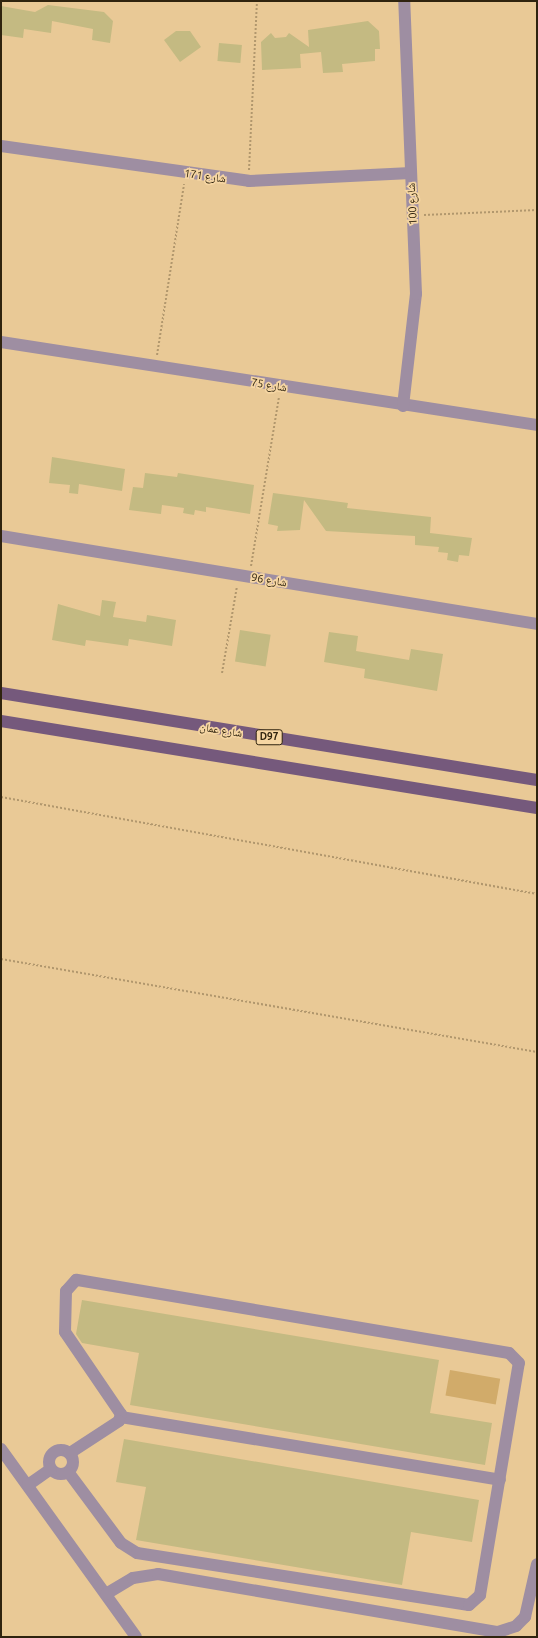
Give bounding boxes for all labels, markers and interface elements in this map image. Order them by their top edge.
street label: شارع 171 [183,167,227,185]
street label: شارع 100 [404,183,420,225]
street label: شارع 75 [250,376,288,394]
street label: شارع 96 [250,571,288,589]
street label: شارع عمان [199,720,243,740]
road number: D97 [255,729,283,745]

